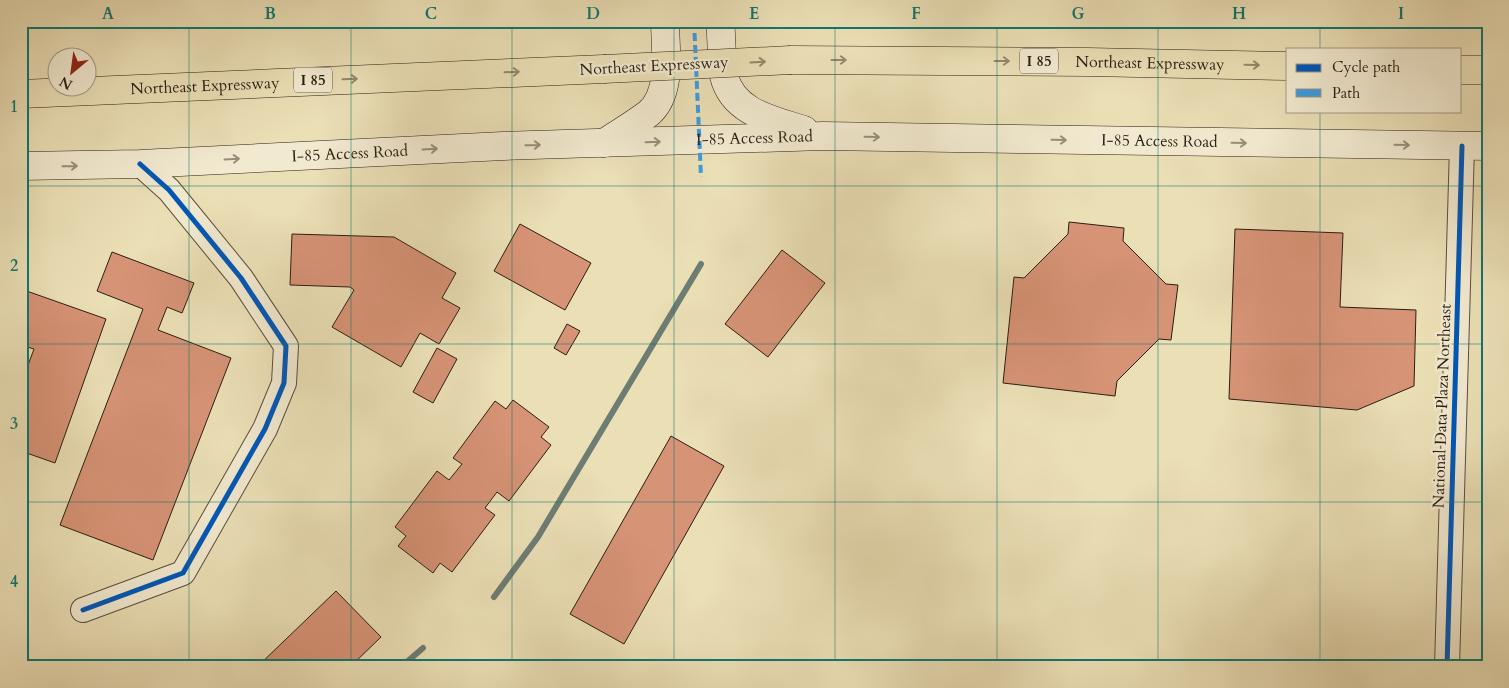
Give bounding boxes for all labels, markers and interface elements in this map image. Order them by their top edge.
text: A [102,3,114,25]
text: B [264,3,276,25]
text: C [425,3,437,25]
text: D [586,3,600,25]
text: E [749,3,759,25]
text: F [911,3,921,25]
text: G [1071,3,1085,25]
text: H [1232,3,1246,25]
text: I [1398,3,1404,25]
north arrow [48,48,98,98]
road number: I 85 [1020,48,1058,74]
legend [1286,48,1462,112]
street label: Northeast Expressway [579,51,730,81]
street label: Northeast Expressway [1075,51,1225,76]
one-way arrow [831,55,847,65]
one-way arrow [994,56,1010,66]
one-way arrow [750,57,766,66]
text: Cycle path [1332,57,1401,77]
one-way arrow [1243,60,1259,70]
road number: I 85 [294,68,332,92]
one-way arrow [504,68,520,77]
text: N [56,72,76,94]
street label: Northeast Expressway [130,72,280,100]
one-way arrow [341,74,357,83]
text: Path [1332,83,1361,103]
text: 1 [10,96,18,118]
street label: I-85 Access Road [696,125,814,151]
street label: I-85 Access Road [1101,129,1218,153]
one-way arrow [864,132,880,142]
one-way arrow [1050,135,1067,145]
one-way arrow [645,137,661,146]
one-way arrow [1230,138,1247,148]
street label: I-85 Access Road [291,140,409,167]
one-way arrow [524,140,541,150]
one-way arrow [1393,140,1409,150]
one-way arrow [421,145,437,154]
one-way arrow [224,155,240,164]
one-way arrow [62,161,78,170]
text: 2 [10,255,18,277]
street label: National Data Plaza Northeast [1427,303,1457,509]
text: 3 [10,413,18,435]
text: 4 [10,571,18,593]

